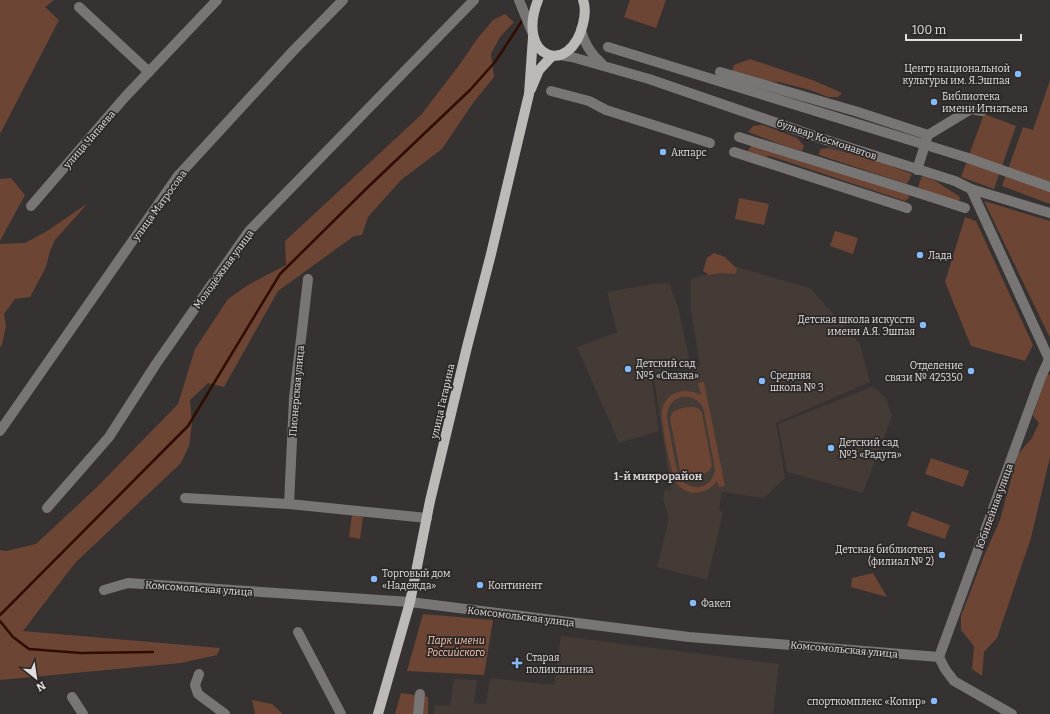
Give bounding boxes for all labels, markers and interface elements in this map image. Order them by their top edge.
scale bar [906,16,1021,42]
text: 100 m [912,23,947,37]
place label: Центр национальной культуры им. Я.Эшпая [903,63,1010,87]
marker: Центр национальной культуры им. Я.Эшпая [1013,69,1023,79]
place label: Библиотека имени Игнатьева [942,90,1028,115]
marker: Библиотека имени Игнатьева [929,97,939,107]
street label: улица Чапаева [61,108,118,172]
street label: бульвар Космонавтов [775,116,879,163]
marker: Акпарс [658,147,668,157]
place label: Акпарс [671,147,707,159]
street label: улица Матросова [130,168,190,244]
street label: Молодёжная улица [191,227,257,311]
marker: Лада [915,250,925,260]
place label: Лада [928,250,952,262]
place label: Детская школа искусств имени А.Я. Эшпая [798,314,915,338]
marker: Детская школа искусств имени А.Я. Эшпая [918,320,928,330]
street label: Пионерская улица [287,345,307,437]
place label: Детский сад №5 «Сказка» [636,358,699,382]
place label: Отделение связи № 425350 [885,360,963,384]
street label: улица Гагарина [428,362,458,441]
marker: Детский сад №5 «Сказка» [623,364,633,374]
marker: Отделение связи № 425350 [966,366,976,376]
place label: Средняя школа № 3 [770,370,824,394]
marker: Средняя школа № 3 [757,376,767,386]
place label: Детский сад №3 «Радуга» [839,437,902,461]
marker: Детский сад №3 «Радуга» [826,443,836,453]
street label: Юбилейная улица [973,461,1016,551]
district label: 1-й микрорайон [614,470,703,483]
place label: Детская библиотека (филиал № 2) [836,543,935,568]
marker: Детская библиотека (филиал № 2) [937,550,947,560]
place label: Торговый дом «Надежда» [382,568,451,592]
marker: Торговый дом «Надежда» [369,574,379,584]
street label: Комсомольская улица [145,579,254,599]
marker: Континент [475,580,485,590]
place label: Континент [488,580,542,592]
marker: Факел [688,598,698,608]
place label: Факел [701,598,731,610]
street label: Комсомольская улица [467,604,576,630]
park label: Парк имени Российского [427,635,486,659]
street label: Комсомольская улица [790,639,899,661]
place label: Старая поликлиника [526,652,594,676]
marker: Старая поликлиника [511,657,523,669]
north arrow [16,658,56,698]
text: N [33,678,48,694]
place label: спорткомплекс «Копир» [807,696,926,708]
marker: спорткомплекс «Копир» [929,696,939,706]

